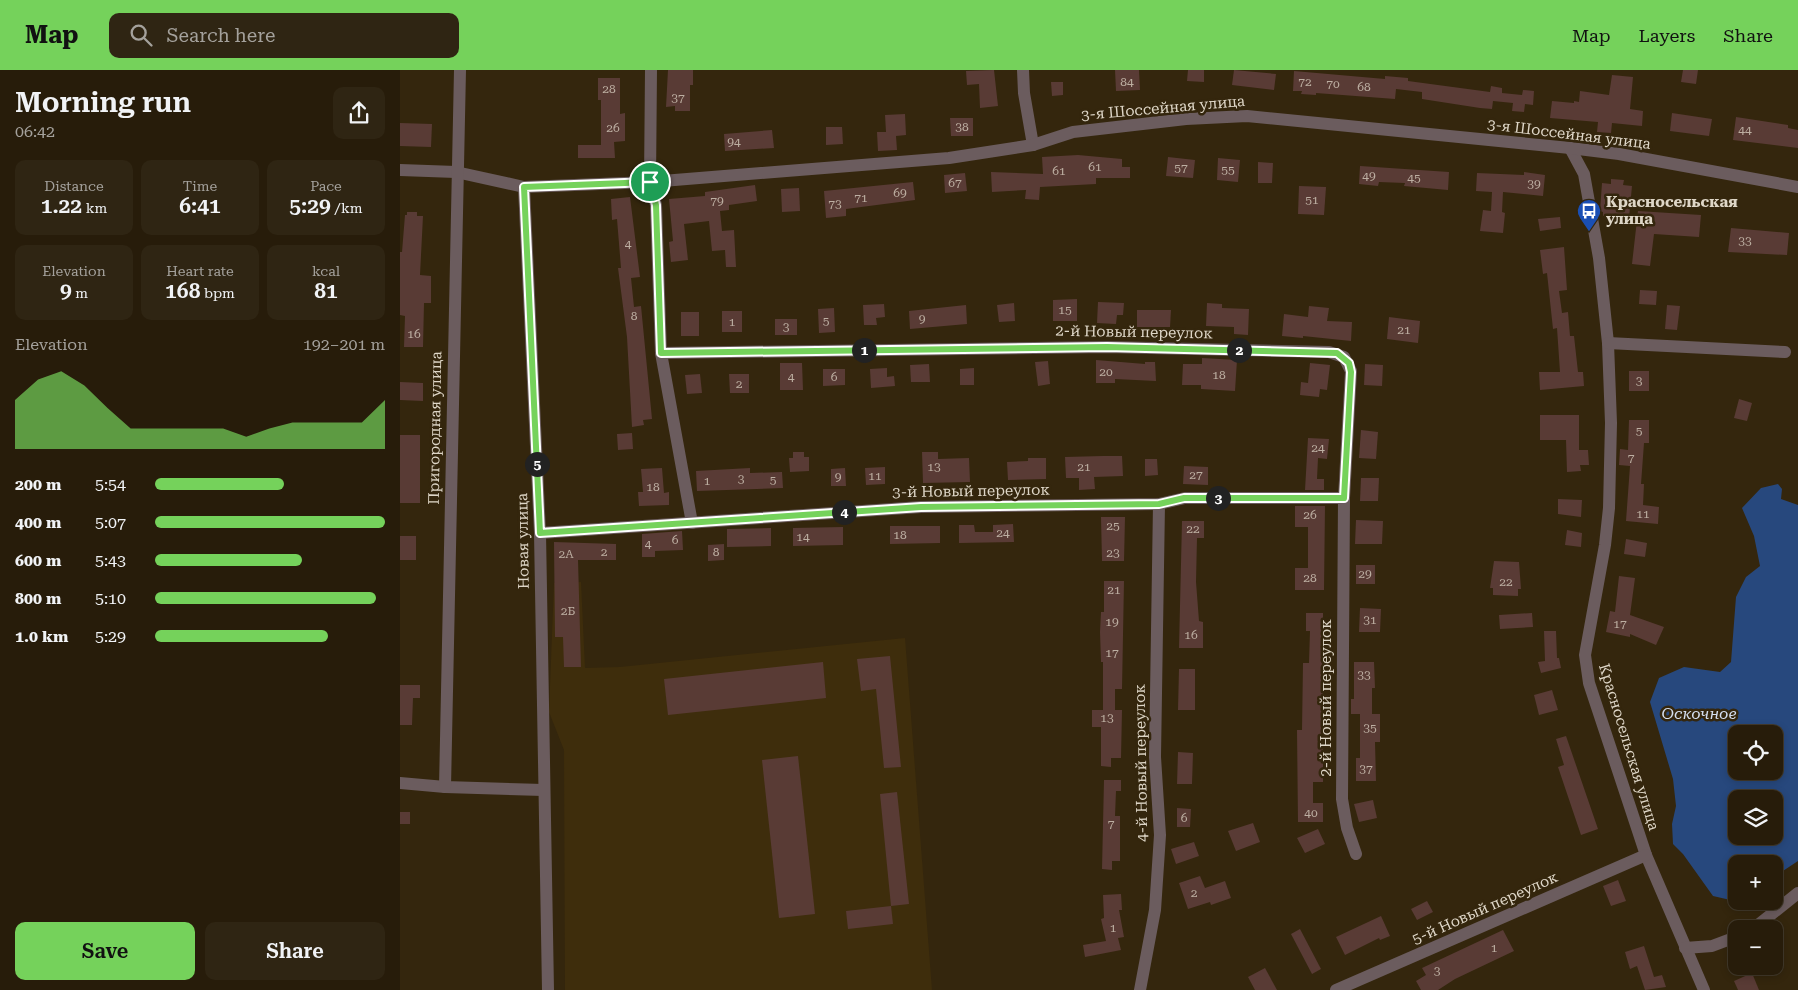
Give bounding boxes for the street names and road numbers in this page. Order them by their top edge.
street label: 3-я Шоссейная улица [1080,92,1246,124]
street label: 3-я Шоссейная улица [1486,115,1652,153]
street label: 2-й Новый переулок [1055,322,1213,342]
street label: Пригородная улица [425,351,445,505]
street label: 3-й Новый переулок [892,481,1050,501]
street label: Новая улица [513,493,533,589]
street label: 2-й Новый переулок [1317,619,1335,777]
street label: Красносельская улица [1595,661,1663,833]
street label: 4-й Новый переулок [1131,684,1151,842]
street label: 5-й Новый переулок [1409,868,1561,948]

